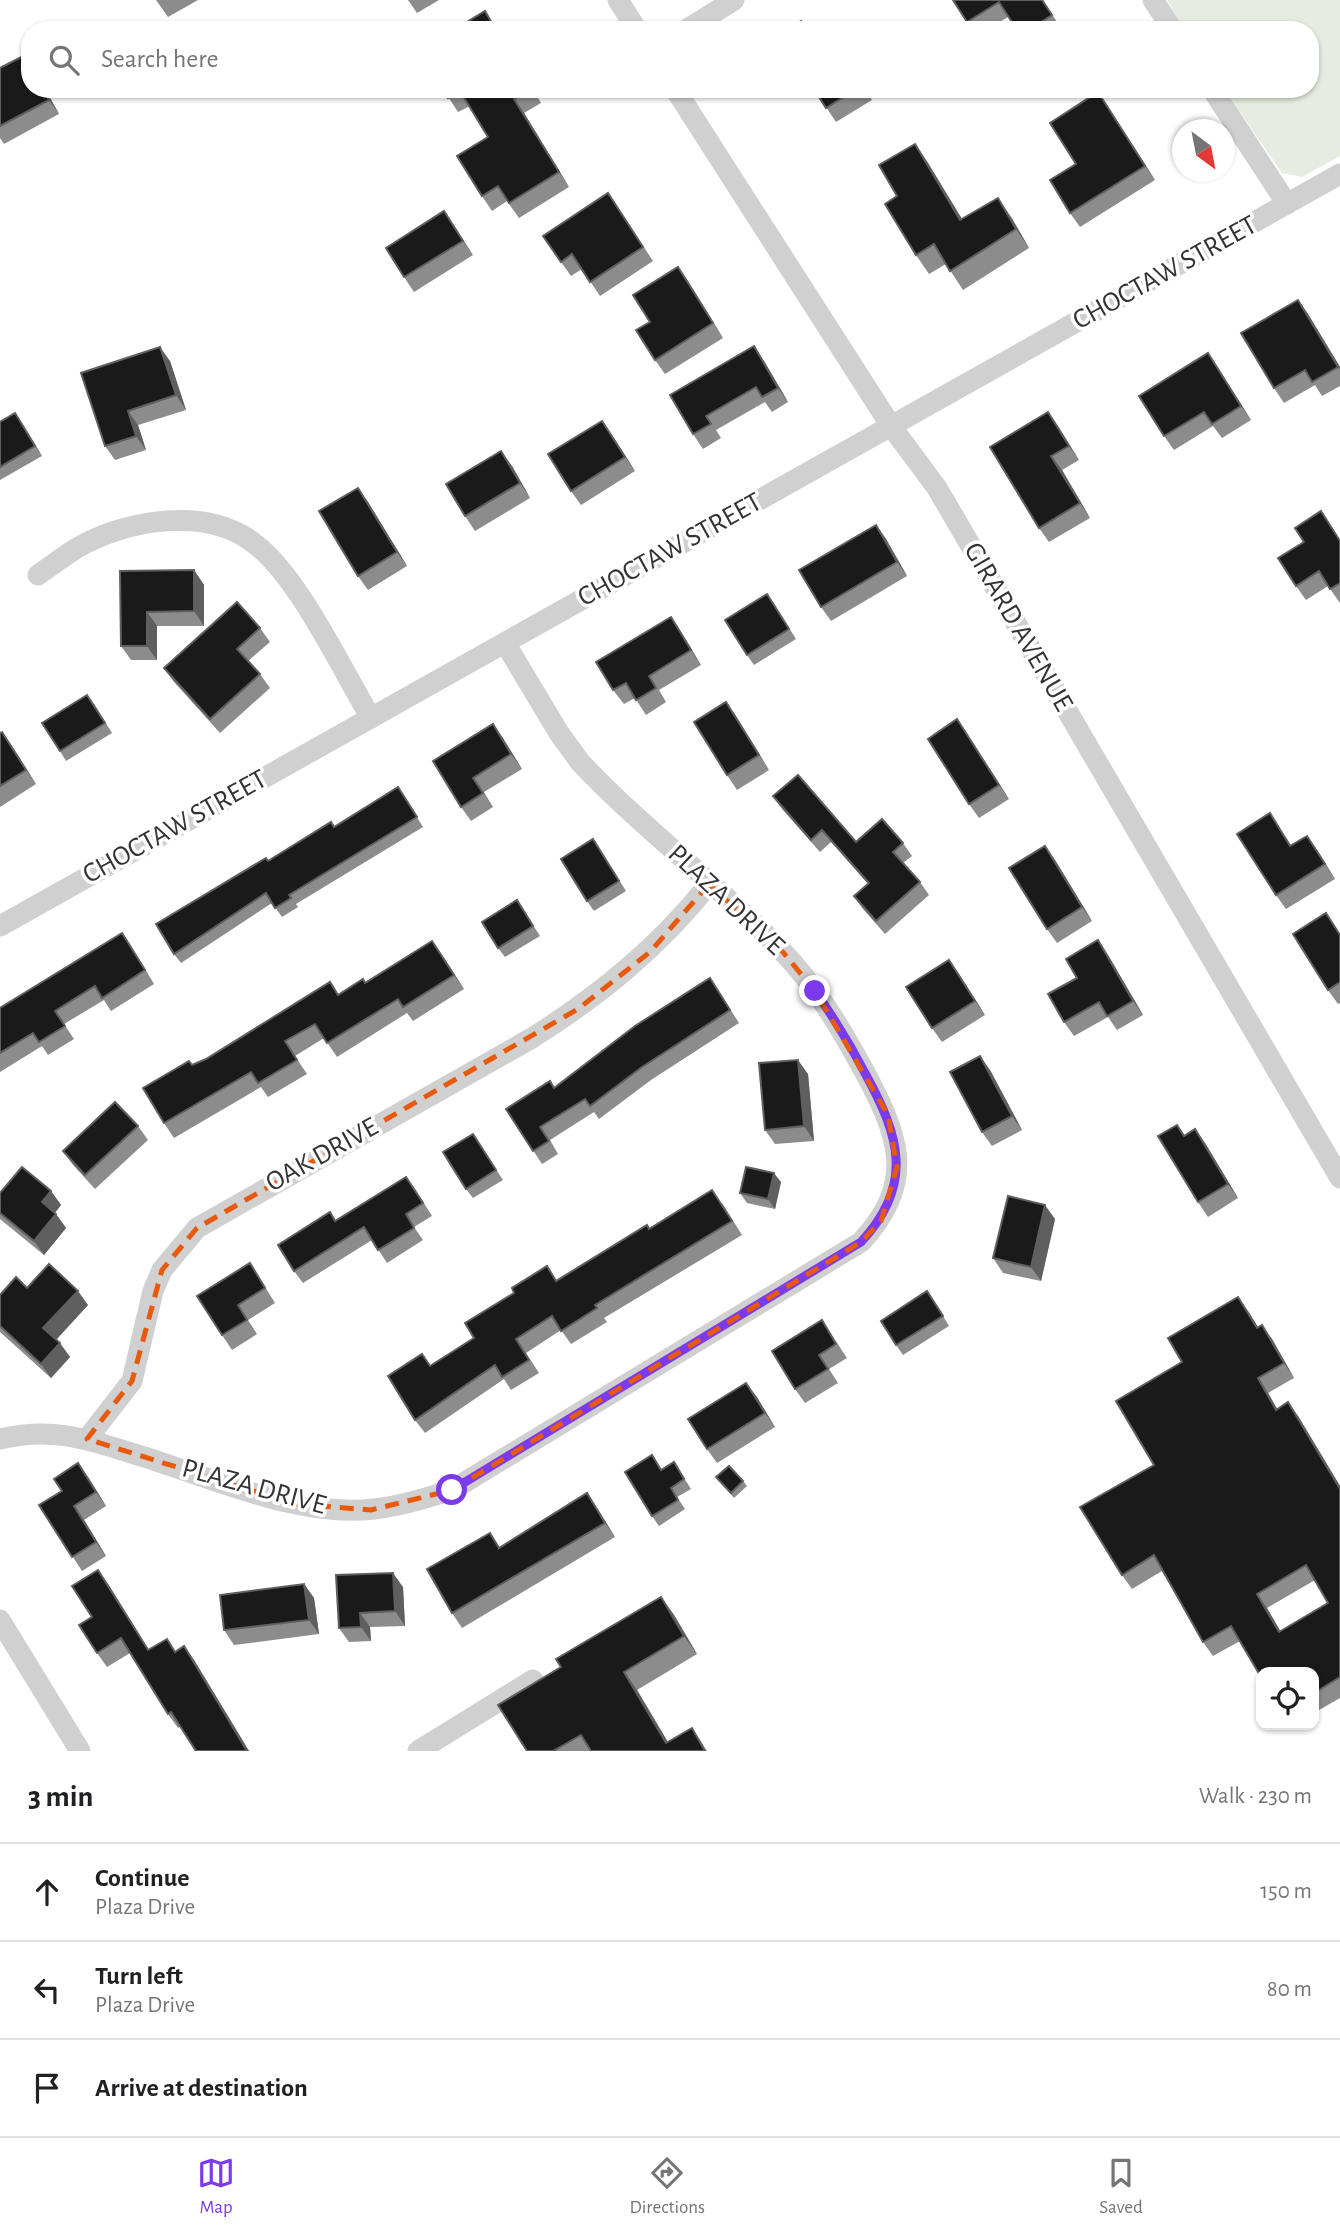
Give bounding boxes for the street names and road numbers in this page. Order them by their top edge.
street label: CHOCTAW STREET [1068,211,1262,335]
street label: CHOCTAW STREET [573,488,767,612]
street label: GIRARD AVENUE [959,538,1077,716]
street label: CHOCTAW STREET [78,765,272,889]
street label: PLAZA DRIVE [662,839,790,961]
street label: OAK DRIVE [261,1113,383,1197]
street label: PLAZA DRIVE [179,1454,329,1520]

